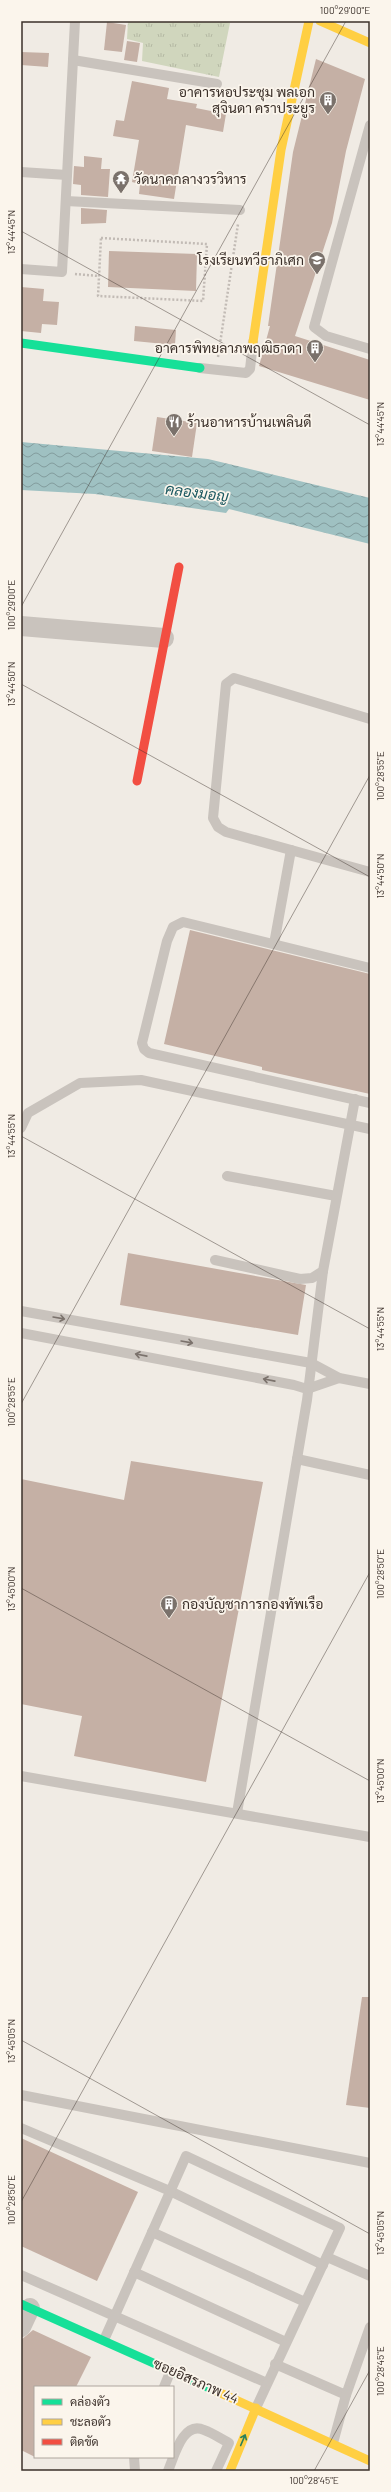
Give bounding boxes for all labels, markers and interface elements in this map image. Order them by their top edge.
text: 100°29'00"E [320,4,370,16]
place label: อาคารหอประชุม พลเอก สุจินดา คราประยูร [179,83,315,118]
building icon: อาคารหอประชุม พลเอก สุจินดา คราประยูร [318,90,338,115]
temple icon: วัดนาคกลางวรวิหาร [111,169,131,194]
place label: วัดนาคกลางวรวิหาร [134,170,247,187]
text: 13°44'45"N [5,210,17,254]
school or university icon: โรงเรียนทวีธาภิเศก [307,250,327,275]
place label: โรงเรียนทวีธาภิเศก [196,251,304,268]
building icon: อาคารพิทยลาภพฤฒิธาดา [305,338,325,363]
place label: อาคารพิทยลาภพฤฒิธาดา [155,339,302,357]
text: 13°44'45"N [374,402,386,446]
restaurant icon: ร้านอาหารบ้านเพลินดี [164,412,184,437]
place label: ร้านอาหารบ้านเพลินดี [187,413,311,430]
water label: คลองมอญ [164,479,230,506]
text: 100°29'00"E [5,580,17,630]
text: 13°44'50"N [5,662,17,706]
text: 100°28'55"E [374,751,386,801]
text: 13°44'50"N [374,854,386,898]
text: 13°44'55"N [5,1114,17,1158]
text: 13°44'55"N [374,1307,386,1351]
one-way arrow [52,1315,65,1323]
one-way arrow [180,1338,193,1346]
one-way arrow [135,1351,148,1359]
one-way arrow [263,1376,276,1384]
text: 100°28'55"E [5,1377,17,1427]
text: 100°28'50"E [374,1549,386,1599]
text: 13°45'00"N [5,1566,17,1612]
building icon: กองบัญชาการกองทัพเรือ [159,1594,179,1619]
place label: กองบัญชาการกองทัพเรือ [182,1595,323,1613]
text: 13°45'00"N [374,1758,386,1804]
text: 13°45'05"N [5,2019,17,2063]
text: 100°28'50"E [5,2175,17,2225]
text: 13°45'05"N [374,2211,386,2255]
text: 100°28'45"E [374,2346,386,2396]
street label: ซอยอิสรภาพ 44 [151,2354,242,2407]
legend [34,2386,174,2458]
text: คล่องตัว [70,2394,110,2408]
text: ชะลอตัว [70,2414,111,2428]
text: ติดขัด [70,2434,99,2448]
one-way arrow [240,2434,247,2446]
text: 100°28'45"E [289,2474,339,2486]

